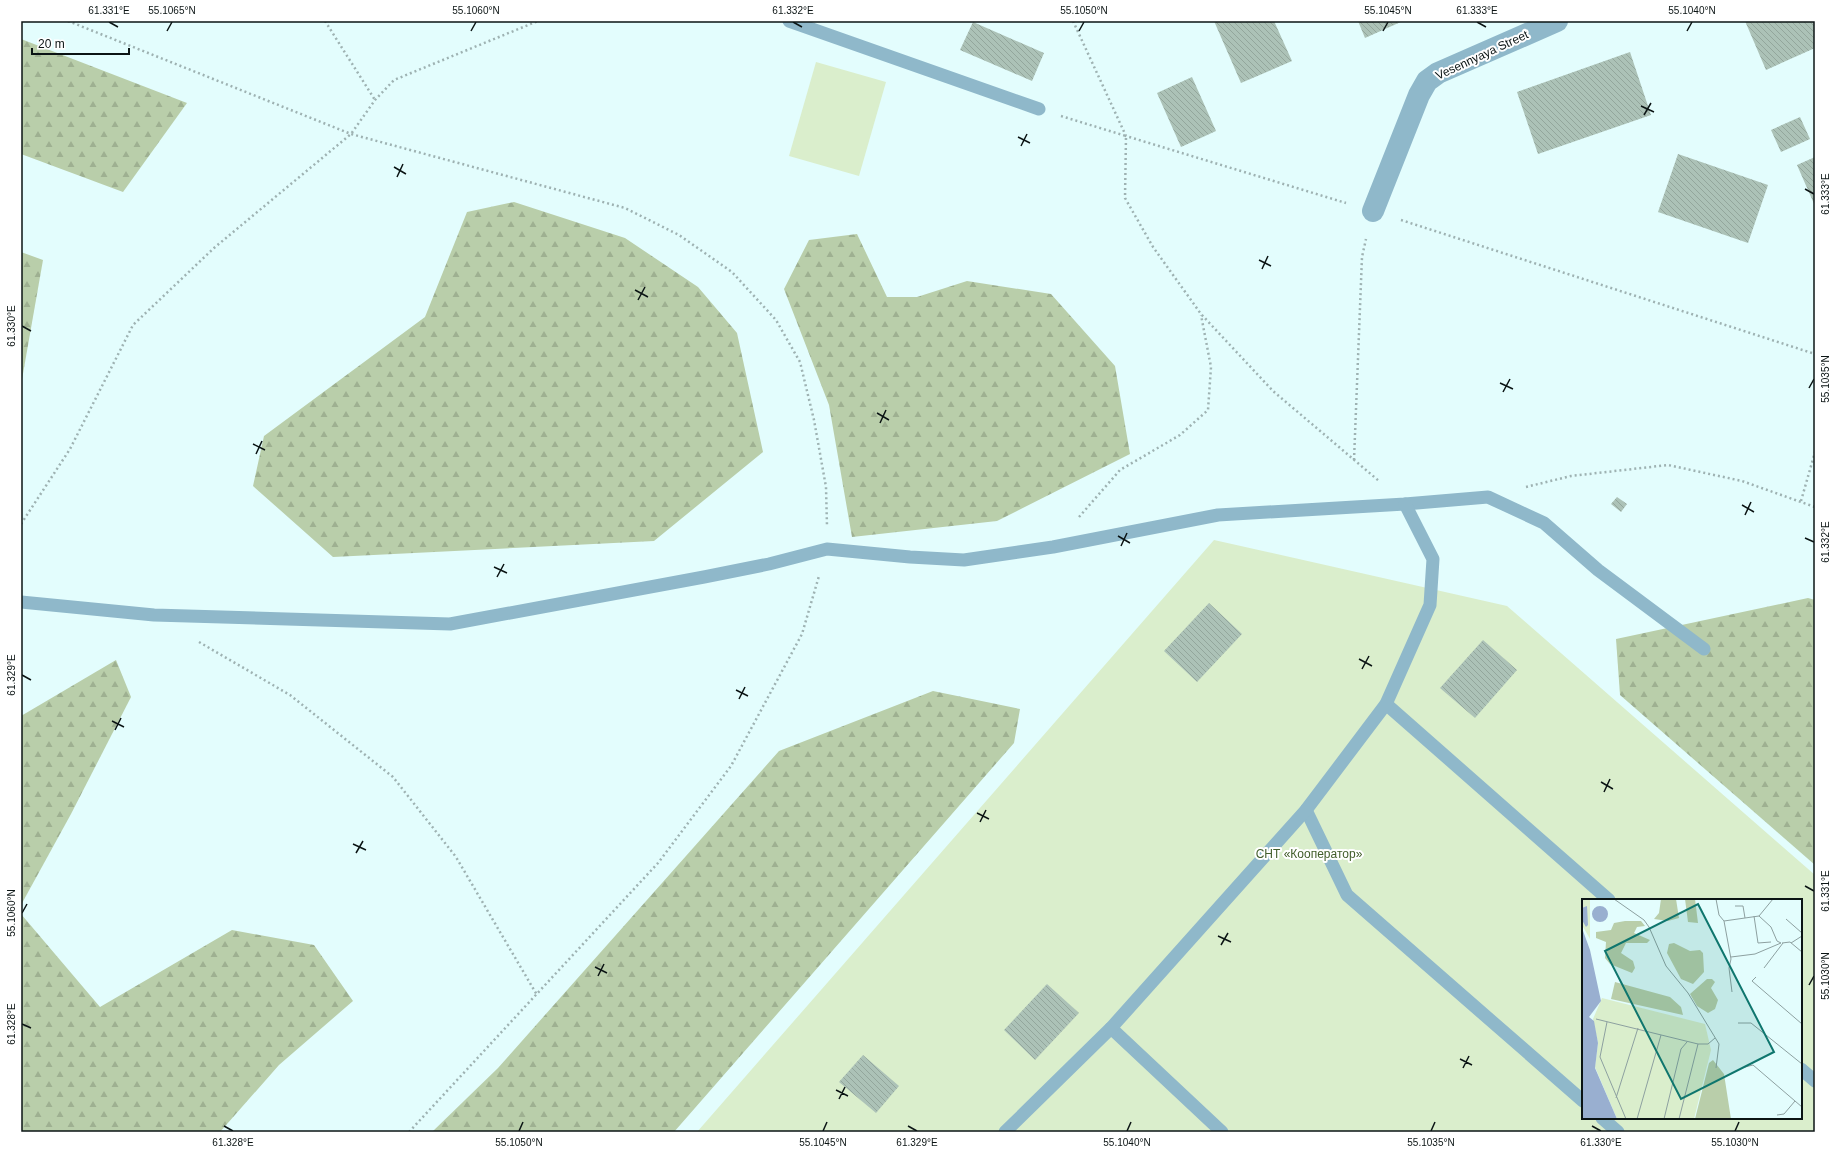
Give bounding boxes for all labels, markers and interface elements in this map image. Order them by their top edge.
text: 61.331°E [88,5,130,16]
text: 55.1065°N [148,5,196,16]
text: 55.1060°N [452,5,500,16]
text: 61.332°E [772,5,814,16]
text: 55.1050°N [1060,5,1108,16]
text: 55.1045°N [1364,5,1412,16]
text: 61.333°E [1456,5,1498,16]
text: 55.1040°N [1668,5,1716,16]
street label: Vesennyaya Street [1433,27,1531,83]
scale bar [32,30,129,56]
text: 20 m [38,37,65,51]
text: 61.333°E [1820,173,1831,215]
text: 61.330°E [6,305,17,347]
text: 55.1035°N [1820,355,1831,403]
text: 61.332°E [1820,521,1831,563]
text: 61.329°E [6,654,17,696]
park label: СНТ «Кооператор» [1256,847,1363,861]
text: 61.331°E [1820,870,1831,912]
text: 55.1060°N [6,889,17,937]
inset map [1582,899,1802,1119]
text: 55.1030°N [1820,952,1831,1000]
text: 61.328°E [6,1003,17,1045]
text: 61.328°E [212,1137,254,1148]
text: 55.1050°N [495,1137,543,1148]
text: 55.1045°N [799,1137,847,1148]
text: 61.329°E [896,1137,938,1148]
text: 55.1040°N [1103,1137,1151,1148]
text: 55.1035°N [1407,1137,1455,1148]
text: 61.330°E [1580,1137,1622,1148]
text: 55.1030°N [1711,1137,1759,1148]

